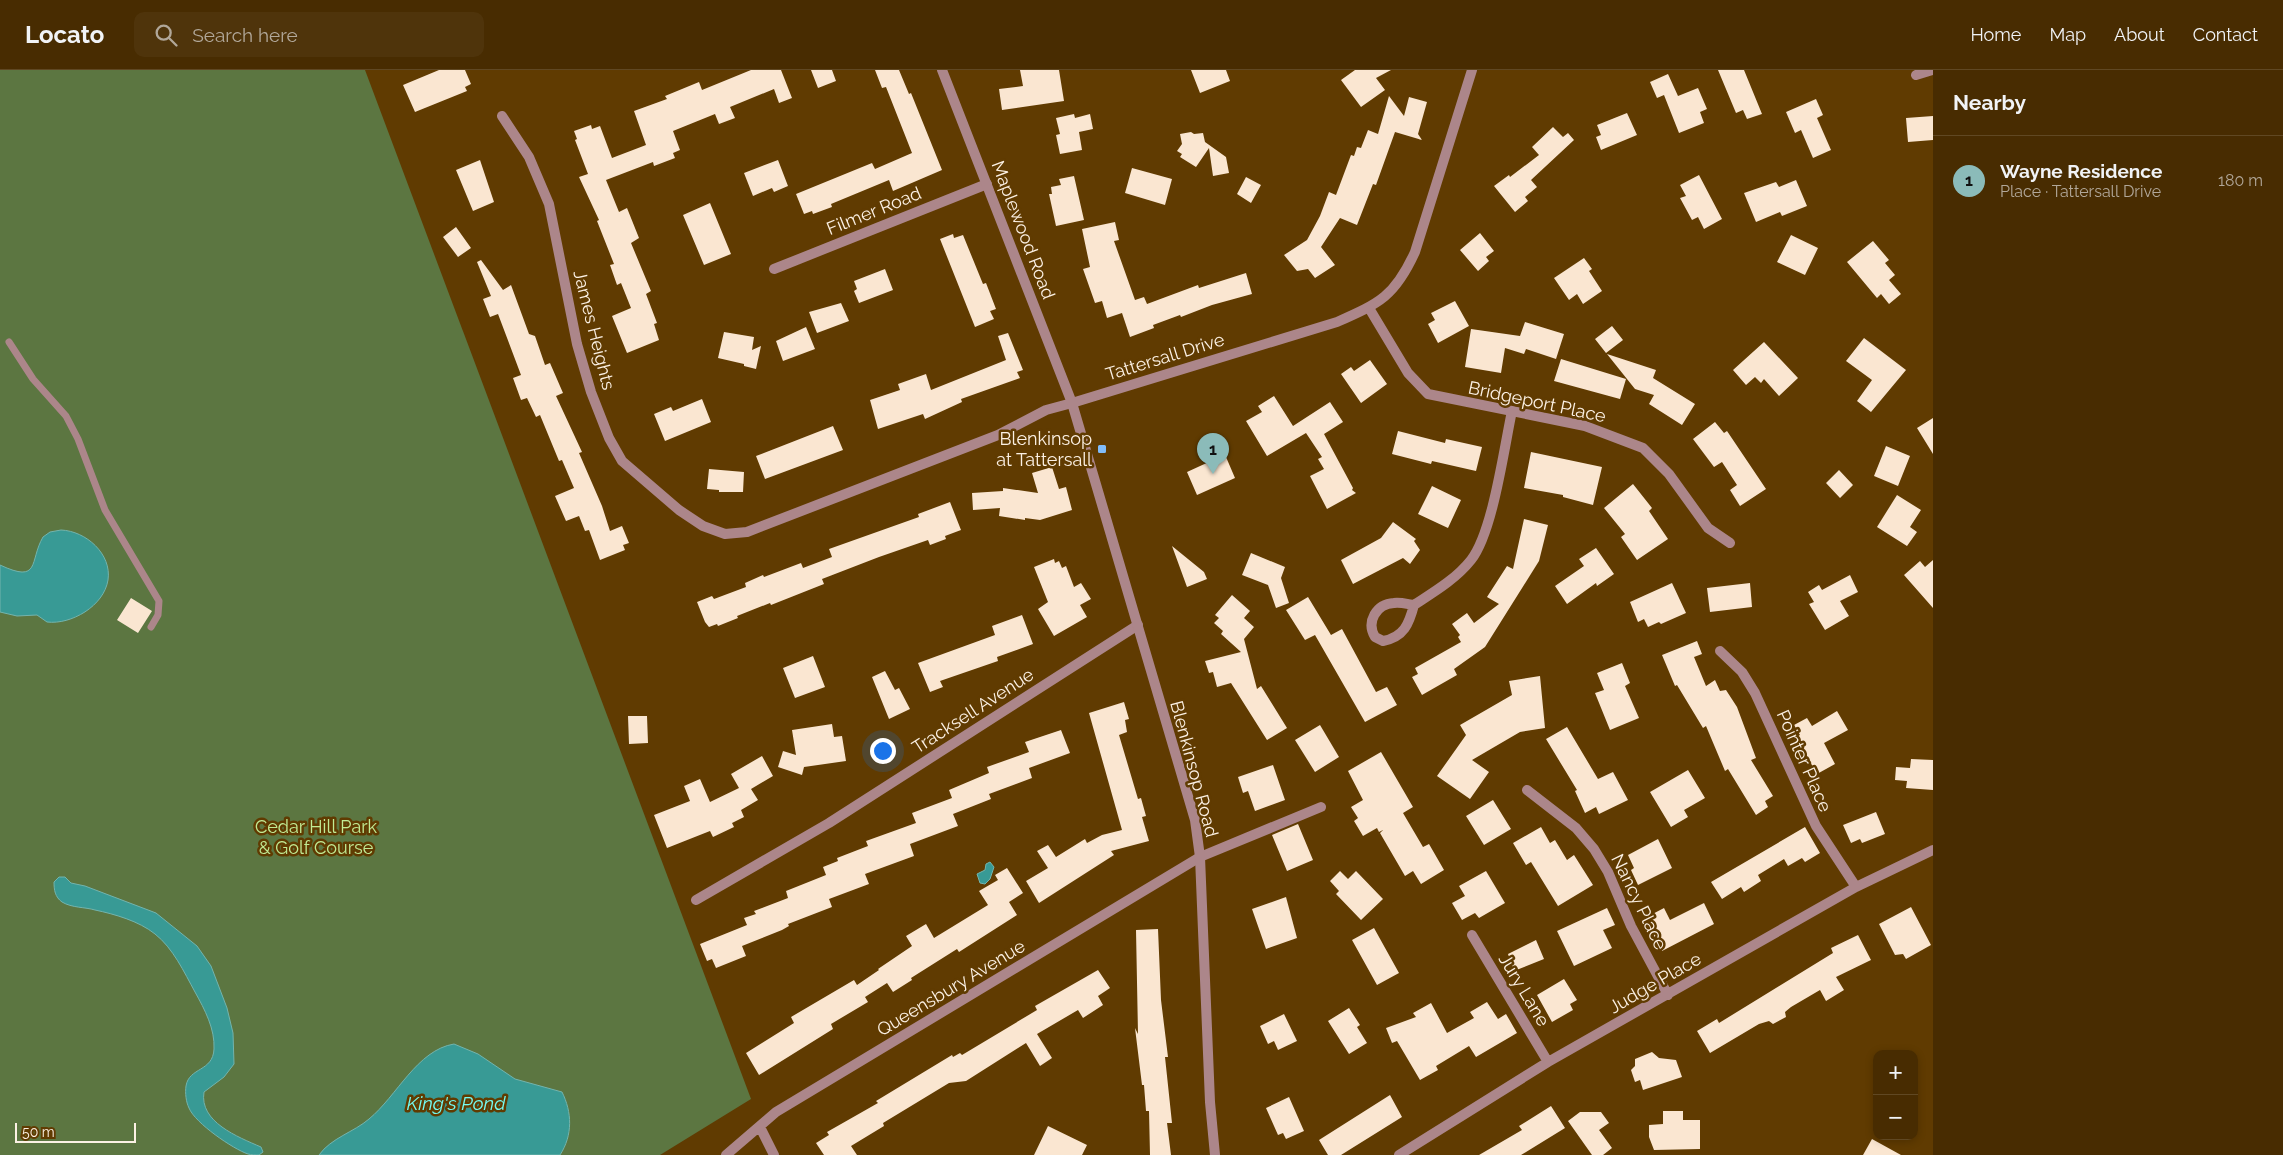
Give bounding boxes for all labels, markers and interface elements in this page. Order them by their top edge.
search box [134,12,484,57]
text: Locato [25,20,104,49]
icon: search [152,21,180,49]
text: Search here [192,24,298,46]
text: Home [1970,24,2021,45]
text: Map [2049,24,2086,45]
text: About [2114,24,2165,45]
text: Contact [2193,24,2258,45]
text: Nearby [1953,90,2026,115]
street label: Maplewood Road [987,158,1060,302]
text: Wayne Residence [2000,160,2162,182]
text: 1 [1965,171,1973,190]
text: 180 m [2218,171,2263,190]
street label: Filmer Road [823,182,924,239]
text: Place · Tattersall Drive [2000,182,2161,201]
street label: James Heights [569,268,620,392]
street label: Tattersall Drive [1103,328,1227,385]
street label: Bridgeport Place [1466,377,1608,426]
place label: Blenkinsop at Tattersall [996,428,1092,470]
pin: 1 [1197,433,1229,474]
marker: Blenkinsop at Tattersall [1096,443,1108,455]
street label: Tracksell Avenue [908,663,1038,758]
street label: Blenkinsop Road [1166,698,1223,839]
street label: Pointer Place [1773,707,1836,815]
your location [870,738,896,764]
park label: Cedar Hill Park & Golf Course [255,816,378,858]
street label: Nancy Place [1607,850,1672,953]
street label: Queensbury Avenue [873,935,1029,1040]
street label: Judge Place [1605,948,1705,1017]
street label: Jury Lane [1495,950,1554,1030]
map controls [1873,1050,1918,1140]
button: + [1873,1050,1918,1095]
water label: King's Pond [406,1092,506,1114]
button: − [1873,1095,1918,1140]
scale bar [15,1120,136,1143]
text: 50 m [22,1124,55,1140]

